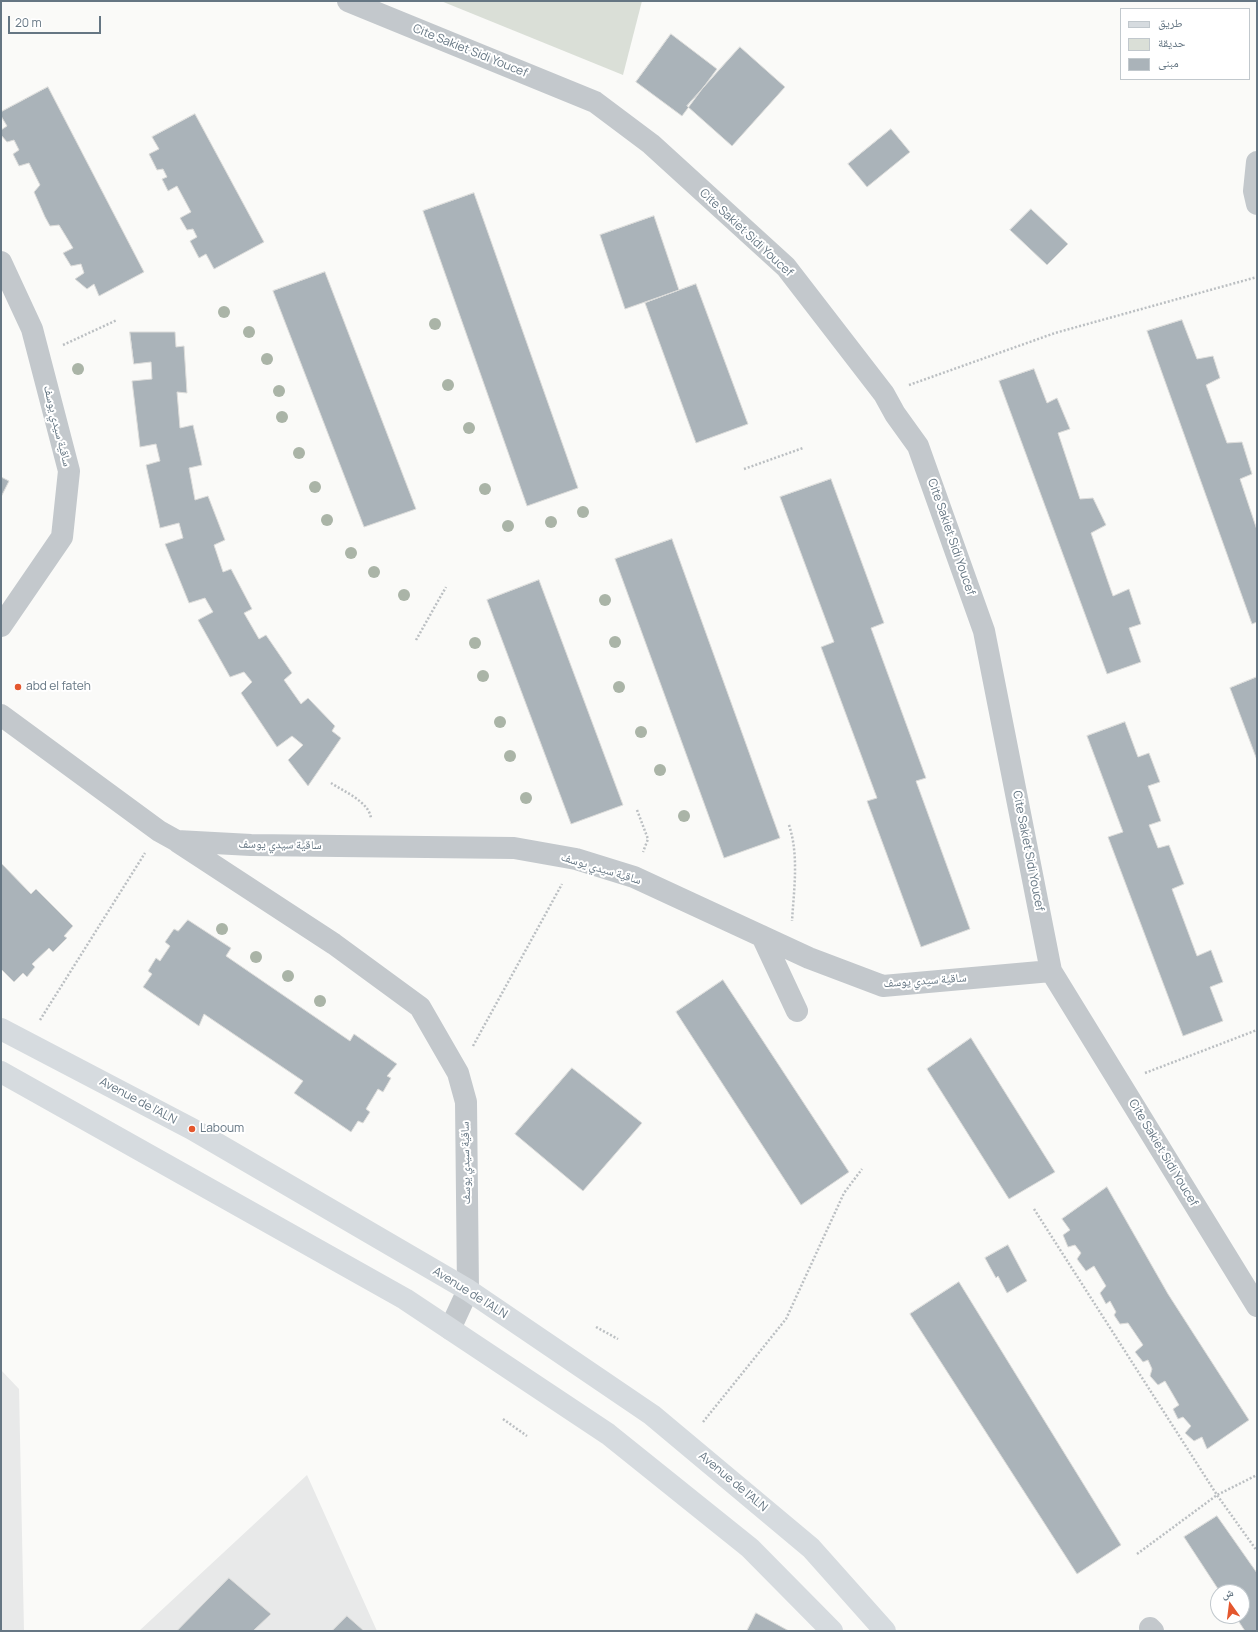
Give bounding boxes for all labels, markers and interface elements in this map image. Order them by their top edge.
scale bar [10,8,103,34]
legend [1120,8,1250,80]
text: 20 m [15,14,42,31]
text: طريق [1158,14,1183,31]
street label: Cite Sakiet Sidi Youcef [410,21,530,81]
text: حديقة [1158,34,1186,51]
text: مبنى [1158,54,1179,71]
street label: Cite Sakiet Sidi Youcef [696,186,796,280]
street label: ساقية سيدي يوسف [40,384,74,468]
street label: Cite Sakiet Sidi Youcef [924,477,978,597]
place label: abd el fateh [26,680,91,694]
marker: abd el fateh [13,682,23,692]
street label: Cite Sakiet Sidi Youcef [1009,789,1047,913]
street label: ساقية سيدي يوسف [238,837,322,853]
street label: ساقية سيدي يوسف [559,850,643,888]
street label: ساقية سيدي يوسف [883,971,967,991]
street label: Avenue de l'ALN [97,1075,179,1127]
street label: Cite Sakiet Sidi Youcef [1125,1097,1201,1209]
street label: ساقية سيدي يوسف [458,1121,474,1205]
place label: Laboum [200,1122,244,1136]
marker: Laboum [187,1124,197,1134]
street label: Avenue de l'ALN [430,1264,510,1322]
street label: Avenue de l'ALN [696,1449,770,1515]
north arrow [1210,1584,1250,1624]
text: ش [1220,1584,1235,1602]

